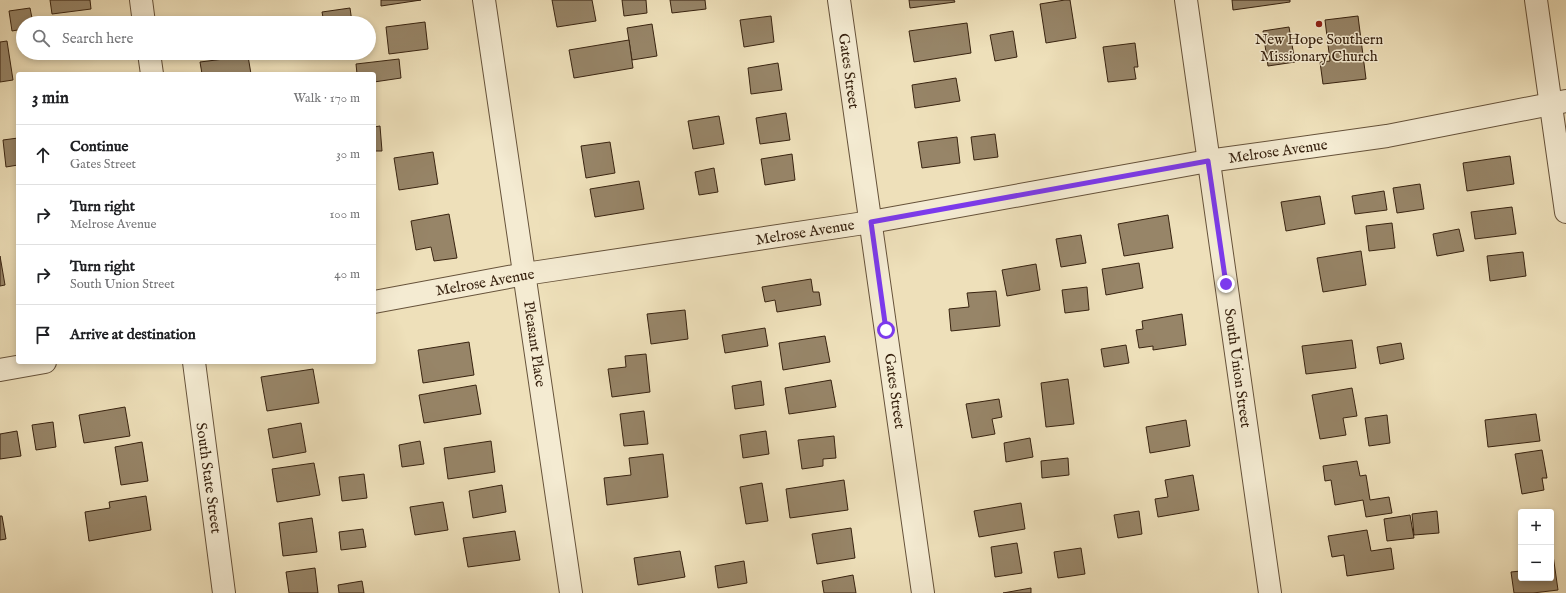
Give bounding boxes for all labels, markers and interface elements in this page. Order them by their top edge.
search box [16,16,376,60]
marker: New Hope Southern Missionary Church [1314,19,1324,29]
icon: search [30,27,52,49]
text: Search here [62,29,133,48]
place label: New Hope Southern Missionary Church [1255,30,1383,66]
street label: Gates Street [834,32,863,110]
text: 3 min [32,88,69,109]
text: Walk · 170 m [294,90,360,107]
street label: Melrose Avenue [1227,135,1329,168]
text: Continue [70,137,128,156]
icon: ahead [32,144,54,166]
text: 30 m [336,146,360,163]
text: Gates Street [70,156,136,173]
text: Turn right [70,197,135,216]
icon: right [32,204,54,226]
text: 100 m [330,206,360,223]
street label: Melrose Avenue [754,215,856,250]
text: Melrose Avenue [70,216,157,233]
text: Turn right [70,257,135,276]
icon: right [32,264,54,286]
street label: Melrose Avenue [434,264,536,301]
text: 40 m [334,266,360,283]
route end [1217,275,1235,293]
text: South Union Street [70,276,175,293]
street label: Pleasant Place [519,300,550,388]
street label: South Union Street [1220,307,1255,429]
route start [877,321,895,339]
icon: arrive [32,324,54,346]
text: Arrive at destination [70,325,196,344]
street label: Gates Street [880,352,909,430]
street label: South State Street [191,421,226,535]
map controls [1518,509,1554,581]
button: + [1518,509,1554,545]
button: − [1518,545,1554,581]

